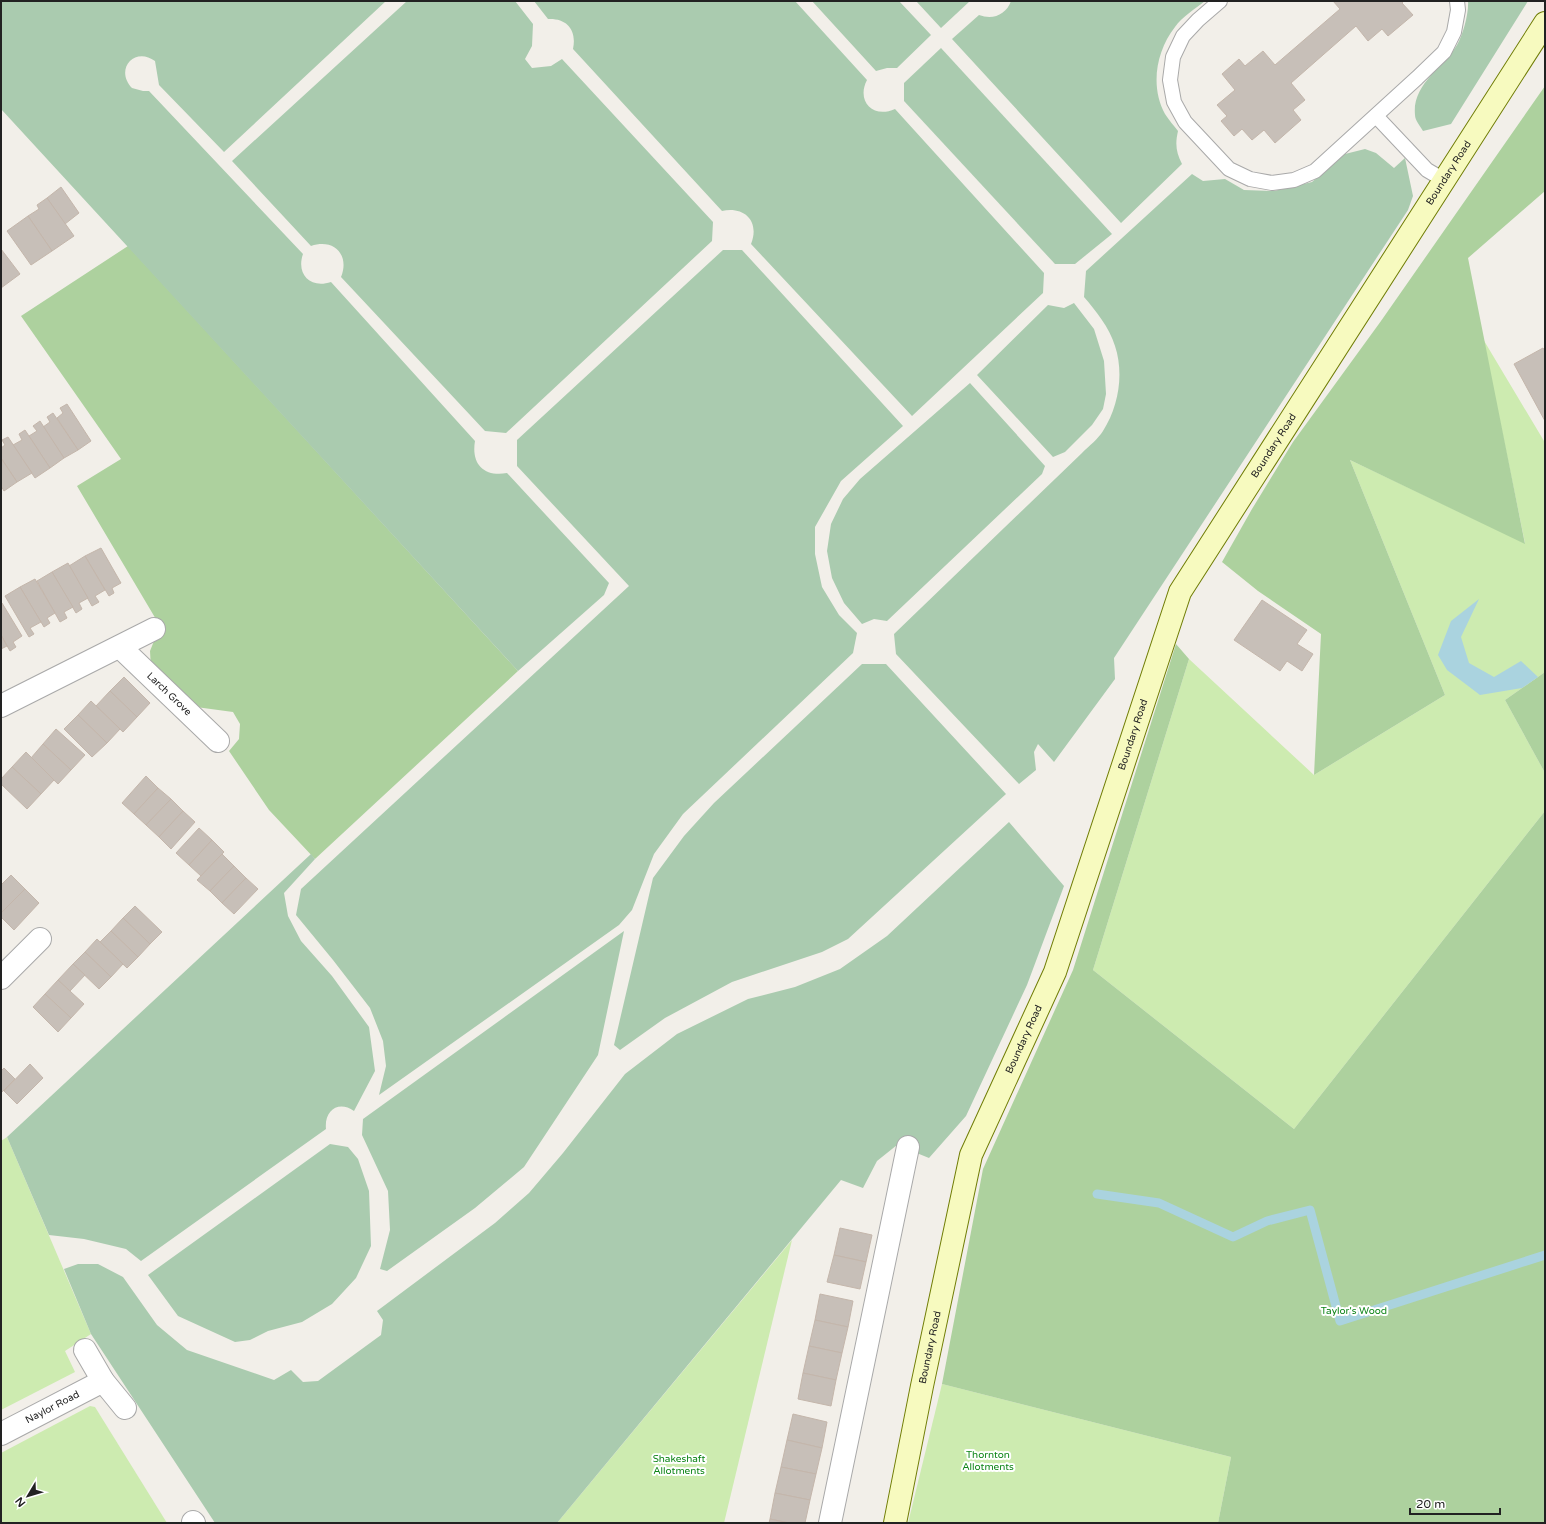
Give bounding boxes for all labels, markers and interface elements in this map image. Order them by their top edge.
street label: Boundary Road [1424,139,1474,207]
street label: Boundary Road [1249,411,1299,480]
street label: Larch Grove [144,670,194,718]
street label: Boundary Road [1116,698,1150,772]
street label: Boundary Road [1003,1003,1045,1076]
park label: Taylor's Wood [1321,1305,1387,1317]
street label: Boundary Road [917,1310,944,1385]
street label: Naylor Road [23,1388,81,1426]
park label: Thornton Allotments [962,1449,1014,1473]
park label: Shakeshaft Allotments [653,1453,706,1477]
north arrow [8,1476,48,1516]
scale bar [1410,1490,1500,1516]
text: N [13,1494,28,1509]
text: 20 m [1416,1497,1445,1511]

